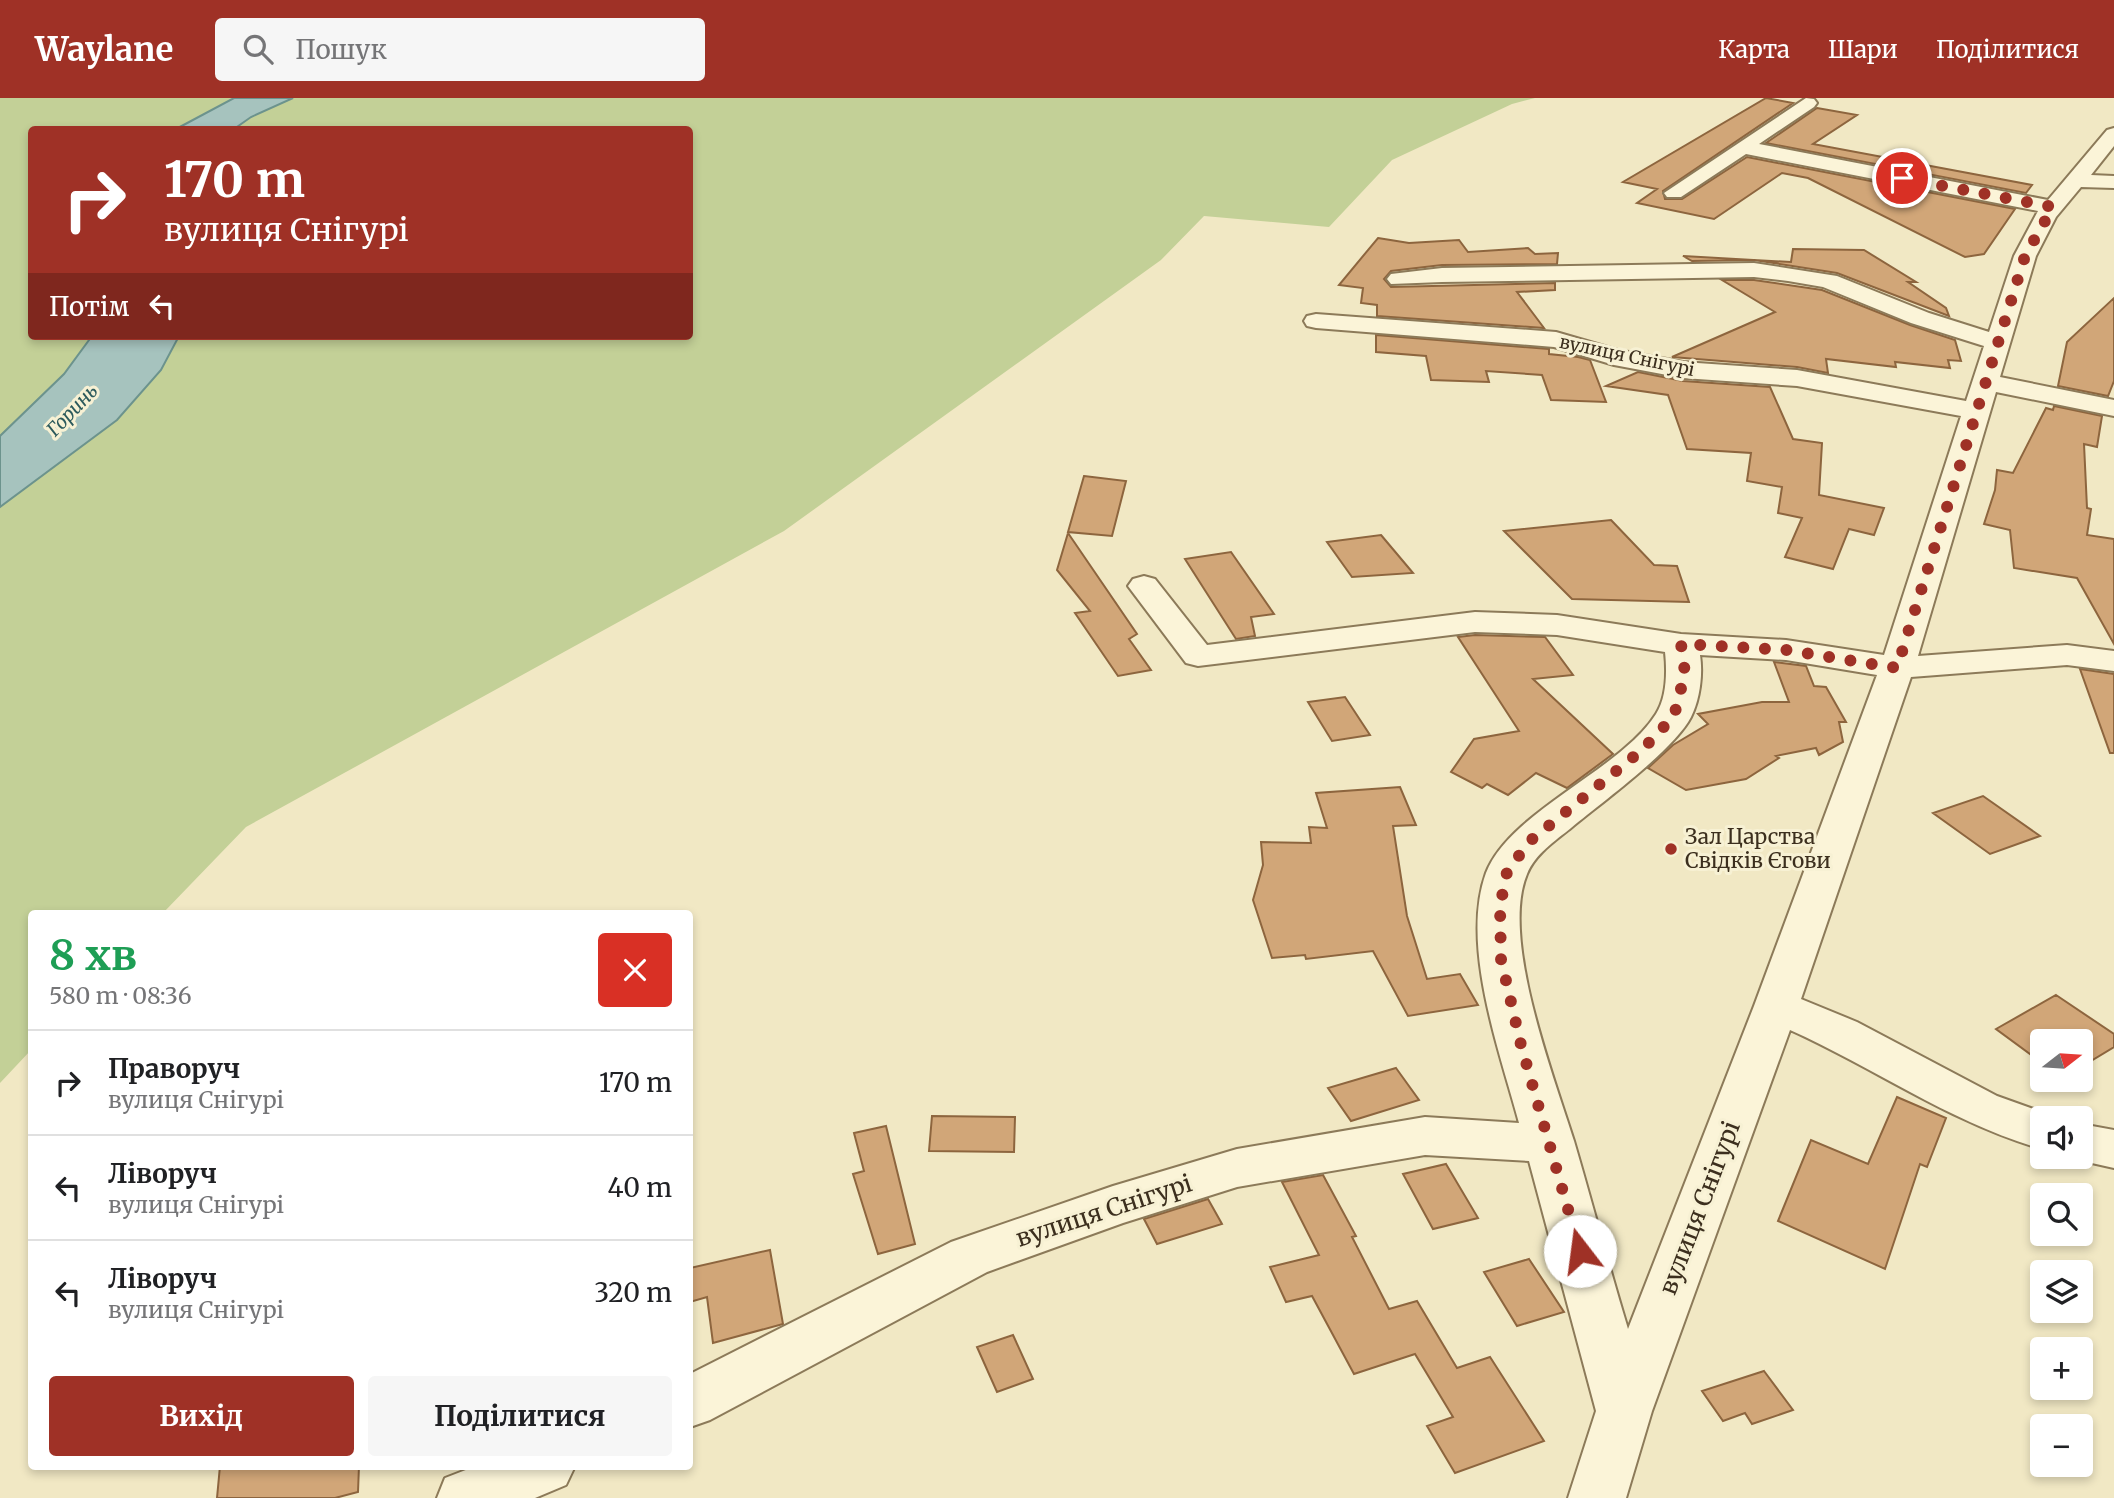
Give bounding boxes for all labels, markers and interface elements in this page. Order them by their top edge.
search box [215,18,705,81]
text: Waylane [35,29,173,70]
icon: search [239,30,277,68]
text: Пошук [295,33,387,66]
text: Карта [1718,34,1790,65]
text: Шари [1828,34,1898,65]
text: Поділитися [1936,34,2079,65]
pin [1872,148,1932,208]
text: 170 m [164,149,305,210]
icon: right [49,154,140,245]
icon: arrive [1883,159,1921,197]
text: вулиця Снігурі [164,210,409,250]
icon: left [143,287,181,325]
text: Потім [49,290,129,323]
street label: вулиця Снігурі [1557,330,1697,381]
water label: Горинь [41,379,103,441]
place label: Зал Царства Свідків Єгови [1685,823,1831,874]
marker: Зал Царства Свідків Єгови [1663,841,1679,857]
text: 8 хв [49,929,137,981]
button: close [598,933,672,1007]
text: 580 m · 08:36 [49,981,192,1010]
north arrow [2030,1029,2093,1092]
map controls [2030,1029,2093,1477]
text: Праворуч [108,1052,240,1085]
icon: right [49,1064,87,1102]
text: 170 m [599,1066,672,1099]
text: вулиця Снігурі [108,1085,284,1114]
button: sound [2030,1106,2093,1169]
street label: вулиця Снігурі [1652,1116,1747,1299]
text: Ліворуч [108,1157,217,1190]
street label: вулиця Снігурі [1012,1167,1196,1254]
icon: left [49,1169,87,1207]
text: 40 m [608,1171,672,1204]
button: search [2030,1183,2093,1246]
text: вулиця Снігурі [108,1190,284,1219]
position arrow [1543,1214,1617,1288]
button: layers [2030,1260,2093,1323]
text: Ліворуч [108,1262,217,1295]
icon: left [49,1274,87,1312]
text: 320 m [594,1276,672,1309]
text: вулиця Снігурі [108,1295,284,1324]
button: + [2030,1337,2093,1400]
button: Вихід [49,1376,354,1456]
button: Поділитися [368,1376,672,1456]
button: − [2030,1414,2093,1477]

